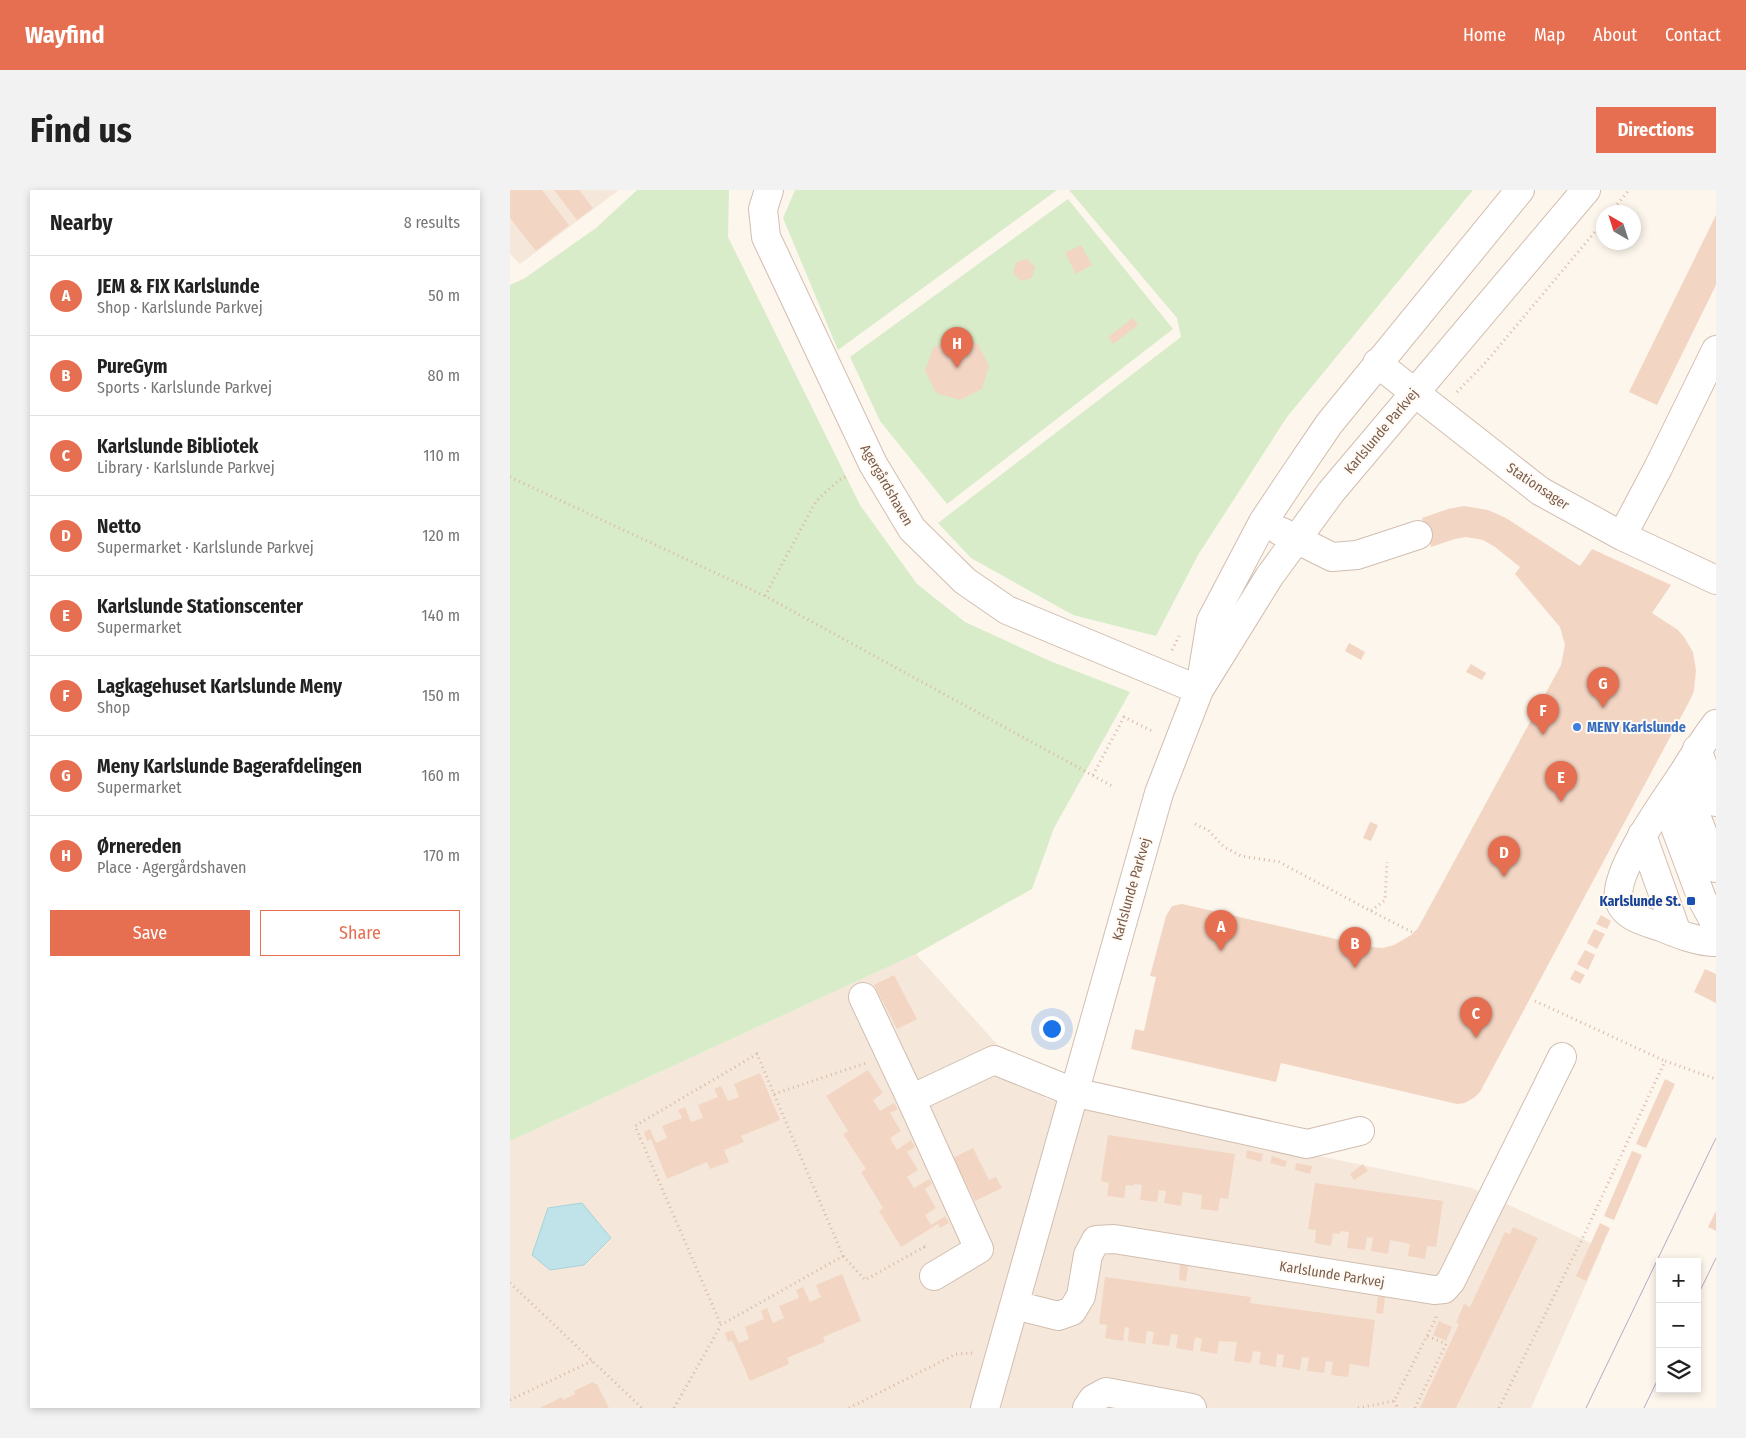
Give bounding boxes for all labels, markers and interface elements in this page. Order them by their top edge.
text: Wayfind [25,21,105,49]
text: Home [1463,24,1506,46]
text: Map [1534,24,1565,46]
text: About [1593,24,1637,46]
text: Contact [1665,24,1721,46]
button: Directions [1596,107,1716,153]
text: Find us [30,109,132,151]
north arrow [1596,205,1641,250]
text: Nearby [50,210,112,236]
text: 8 results [404,213,460,232]
text: JEM & FIX Karlslunde [97,275,260,298]
text: A [62,286,70,305]
text: 50 m [428,286,460,305]
text: Shop · Karlslunde Parkvej [97,298,263,317]
pin: H [941,327,973,368]
text: PureGym [97,355,168,378]
text: B [62,366,70,385]
text: 80 m [428,366,460,385]
text: Sports · Karlslunde Parkvej [97,378,272,397]
street label: Karlslunde Parkvej [1341,385,1422,478]
text: Karlslunde Bibliotek [97,435,258,458]
street label: Agergårdshaven [856,442,917,529]
text: C [62,446,70,465]
text: 110 m [423,446,460,465]
text: Library · Karlslunde Parkvej [97,458,275,477]
street label: Stationsager [1503,459,1572,514]
text: Netto [97,515,141,538]
text: D [61,526,71,545]
text: 120 m [422,526,460,545]
text: Supermarket · Karlslunde Parkvej [97,538,314,557]
text: Karlslunde Stationscenter [97,595,303,618]
text: E [62,606,70,625]
text: 140 m [422,606,460,625]
text: Supermarket [97,618,181,637]
pin: G [1587,667,1619,708]
text: Lagkagehuset Karlslunde Meny [97,675,342,698]
text: F [62,686,70,705]
text: 150 m [422,686,460,705]
pin: F [1527,694,1559,735]
text: Shop [97,698,130,717]
place label: MENY Karlslunde [1587,719,1686,736]
marker: MENY Karlslunde [1571,721,1583,733]
text: Meny Karlslunde Bagerafdelingen [97,755,362,778]
pin: E [1545,761,1577,802]
text: G [61,766,71,785]
text: 160 m [421,766,460,785]
text: Supermarket [97,778,181,797]
text: Ørnereden [97,835,182,858]
street label: Karlslunde Parkvej [1109,836,1154,943]
pin: D [1488,836,1520,877]
text: H [61,846,71,865]
text: 170 m [423,846,460,865]
text: Place · Agergårdshaven [97,858,247,877]
place label: Karlslunde St. [1599,893,1681,910]
marker: Karlslunde St. [1685,895,1697,907]
button: Save [50,910,250,956]
button: Share [260,910,460,956]
pin: A [1205,910,1237,951]
pin: B [1339,927,1371,968]
pin: C [1460,997,1492,1038]
your location [1039,1016,1065,1042]
street label: Karlslunde Parkvej [1278,1258,1386,1291]
map controls [1656,1258,1701,1393]
button: + [1656,1258,1701,1303]
button: − [1656,1303,1701,1348]
button: layers [1656,1348,1701,1393]

